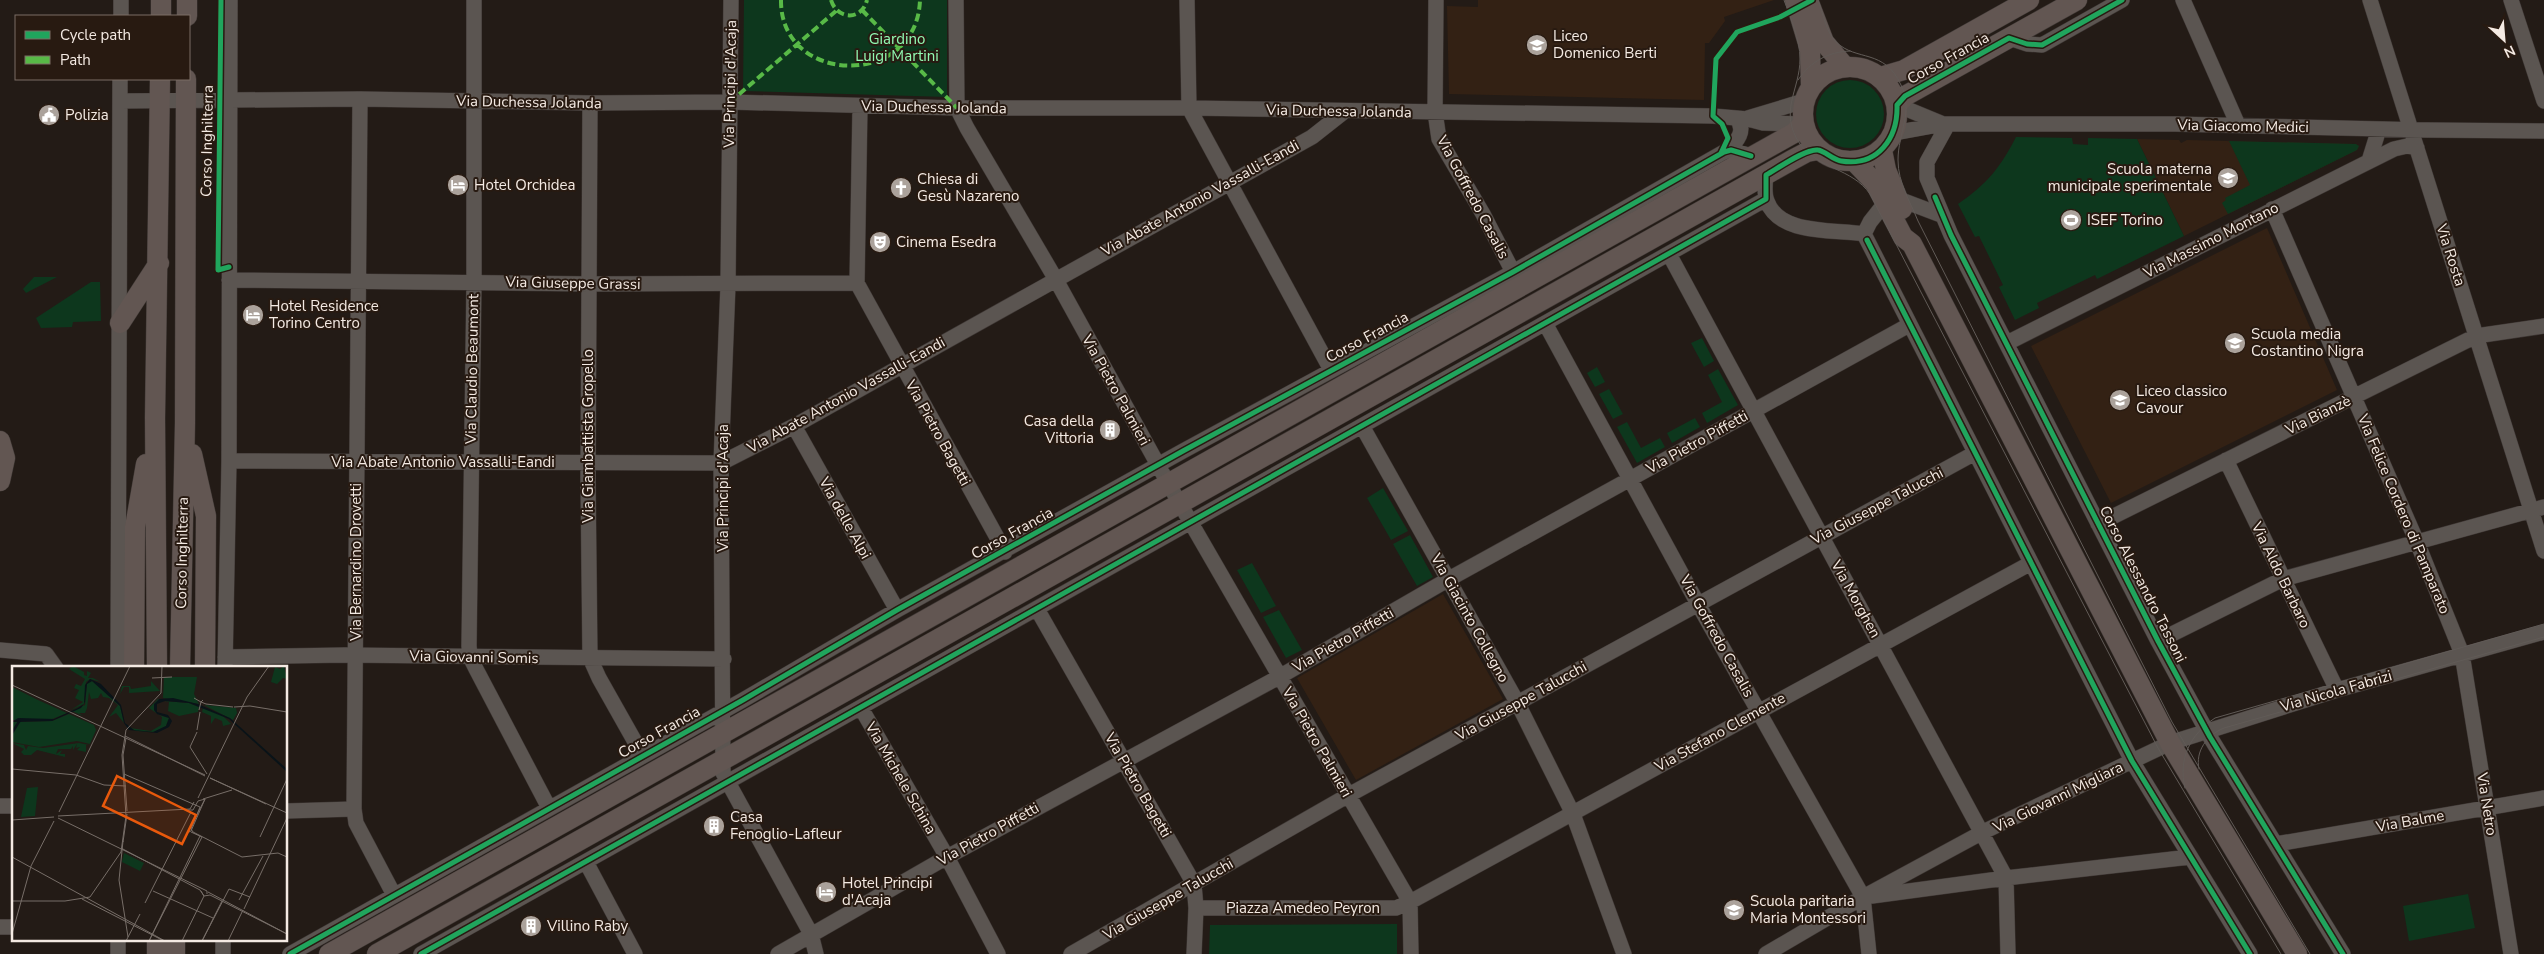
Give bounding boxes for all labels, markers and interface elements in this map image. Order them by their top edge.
legend [15,15,190,80]
north arrow [2479,15,2529,65]
street label: Via Principi d'Acaja [719,20,741,149]
text: Cycle path [60,25,131,45]
place label: Liceo Domenico Berti [1553,26,1657,63]
street label: Corso Francia [1903,27,1993,89]
park label: Giardino Luigi Martini [855,29,939,66]
school or university icon: Liceo Domenico Berti [1525,33,1549,57]
text: N [2501,40,2518,62]
text: Path [60,50,91,70]
street label: Corso Inghilterra [196,85,218,197]
street label: Via Duchessa Jolanda [455,91,602,113]
street label: Via Duchessa Jolanda [860,96,1007,118]
street label: Via Duchessa Jolanda [1265,100,1412,122]
public building icon: Polizia [37,103,61,127]
place label: Polizia [65,105,109,125]
street label: Via Giacomo Medici [2176,115,2309,137]
street label: Via Goffredo Casalis [1432,131,1514,262]
street label: Via Abate Antonio Vassalli-Eandi [1097,135,1302,261]
place label: Scuola materna municipale sperimentale [2048,159,2212,196]
school or university icon: Scuola materna municipale sperimentale [2216,166,2240,190]
place label: Chiesa di Gesù Nazareno [917,169,1019,206]
hotel icon: Hotel Orchidea [446,173,470,197]
place label: Hotel Orchidea [474,175,576,195]
church icon: Chiesa di Gesù Nazareno [889,176,913,200]
street label: Via Massimo Montano [2139,197,2282,283]
sports icon: ISEF Torino [2059,208,2083,232]
place label: ISEF Torino [2087,210,2163,230]
street label: Via Rosta [2431,220,2470,289]
theatre icon: Cinema Esedra [868,230,892,254]
place label: Cinema Esedra [896,232,997,252]
street label: Via Giuseppe Grassi [504,272,641,294]
street label: Via Claudio Beaumont [461,293,483,445]
place label: Hotel Residence Torino Centro [269,296,379,333]
hotel icon: Hotel Residence Torino Centro [241,303,265,327]
street label: Corso Francia [1322,307,1412,367]
place label: Scuola media Costantino Nigra [2251,324,2364,361]
street label: Via Pietro Palmieri [1077,330,1155,449]
school or university icon: Scuola media Costantino Nigra [2223,331,2247,355]
street label: Via Abate Antonio Vassalli-Eandi [743,332,948,458]
street label: Via Giambattista Gropello [578,349,598,524]
street label: Via Pietro Bagetti [900,376,975,489]
place label: Liceo classico Cavour [2136,381,2227,418]
school or university icon: Liceo classico Cavour [2108,388,2132,412]
street label: Via Bianzè [2281,391,2354,440]
street label: Via Pietro Piffetti [1642,406,1752,479]
street label: Via Felice Cordero di Pamparato [2352,410,2455,617]
place label: Casa della Vittoria [1024,411,1094,448]
building icon: Casa della Vittoria [1098,418,1122,442]
street label: Via Principi d'Acaja [713,424,733,553]
street label: Via Abate Antonio Vassalli-Eandi [330,452,555,472]
street label: Via Giuseppe Talucchi [1806,463,1947,550]
street label: Via delle Alpi [814,473,876,562]
street label: Via Bernardino Drovetti [346,483,366,642]
street label: Corso Inghilterra [171,497,193,609]
street label: Corso Francia [967,502,1057,564]
street label: Corso Alessandro Tassoni [2095,502,2191,666]
street label: Via Aldo Barbaro [2246,518,2315,631]
street label: Via Giacinto Collegno [1426,549,1514,686]
street label: Via Morghen [1826,556,1886,641]
street label: Via Goffredo Casalis [1675,570,1759,701]
street label: Via Pietro Piffetti [1288,603,1397,678]
street label: Via Giovanni Somis [408,646,539,668]
street label: Via Giuseppe Talucchi [1451,657,1590,746]
street label: Via Nicola Fabrizi [2277,665,2394,717]
inset map [12,666,288,942]
street label: Via Pietro Palmieri [1277,682,1357,801]
street label: Via Stefano Clemente [1650,688,1789,777]
street label: Corso Francia [614,701,704,763]
street label: Via Michele Schina [860,717,941,838]
street label: Via Pietro Bagetti [1099,728,1176,841]
street label: Via Giovanni Migliara [1989,757,2126,838]
street label: Via Netro [2472,770,2502,837]
street label: Via Pietro Piffetti [933,798,1043,871]
street label: Via Balme [2373,805,2446,837]
place label: Casa Fenoglio-Lafleur [730,807,842,844]
building icon: Casa Fenoglio-Lafleur [702,814,726,838]
street label: Via Giuseppe Talucchi [1098,853,1237,945]
place label: Hotel Principi d'Acaja [842,873,933,910]
hotel icon: Hotel Principi d'Acaja [814,880,838,904]
place label: Scuola paritaria Maria Montessori [1750,891,1866,928]
street label: Piazza Amedeo Peyron [1226,898,1380,918]
school or university icon: Scuola paritaria Maria Montessori [1722,898,1746,922]
building icon: Villino Raby [519,914,543,938]
place label: Villino Raby [546,916,628,936]

